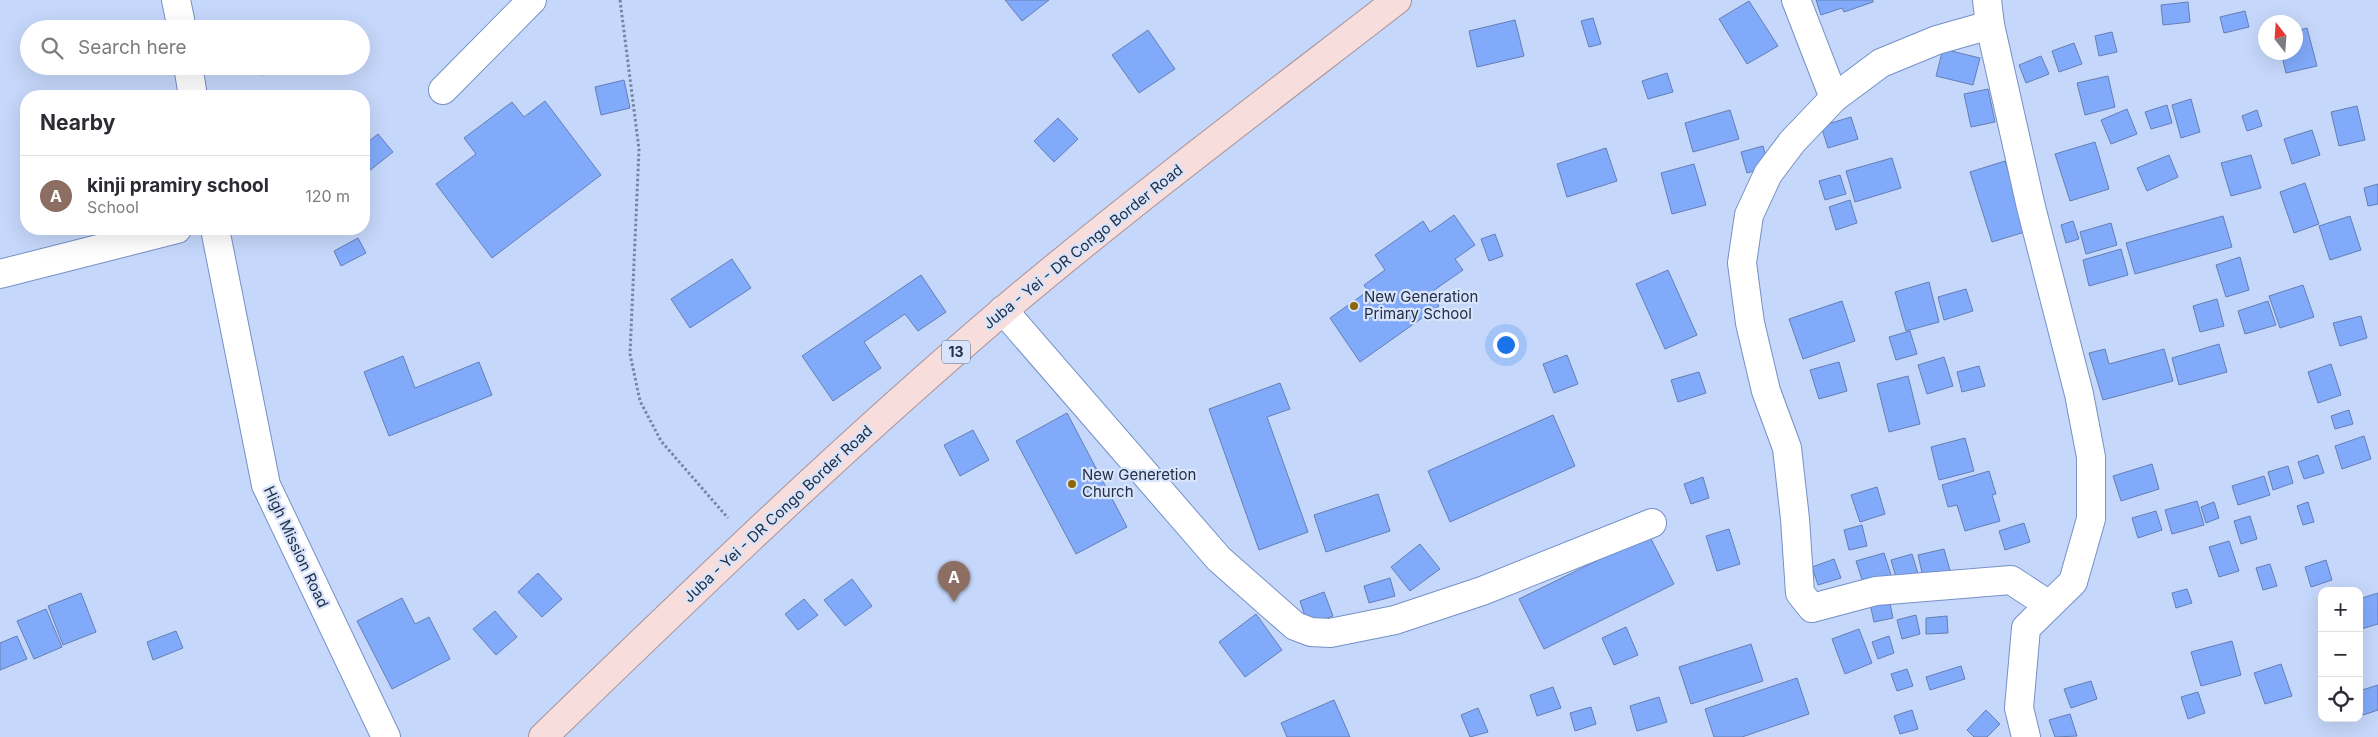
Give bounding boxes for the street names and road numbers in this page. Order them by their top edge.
street label: Juba - Yei - DR Congo Border Road [979,160,1186,333]
road number: 13 [942,341,970,364]
street label: Juba - Yei - DR Congo Border Road [679,421,876,606]
street label: High Mission Road [260,483,333,611]

